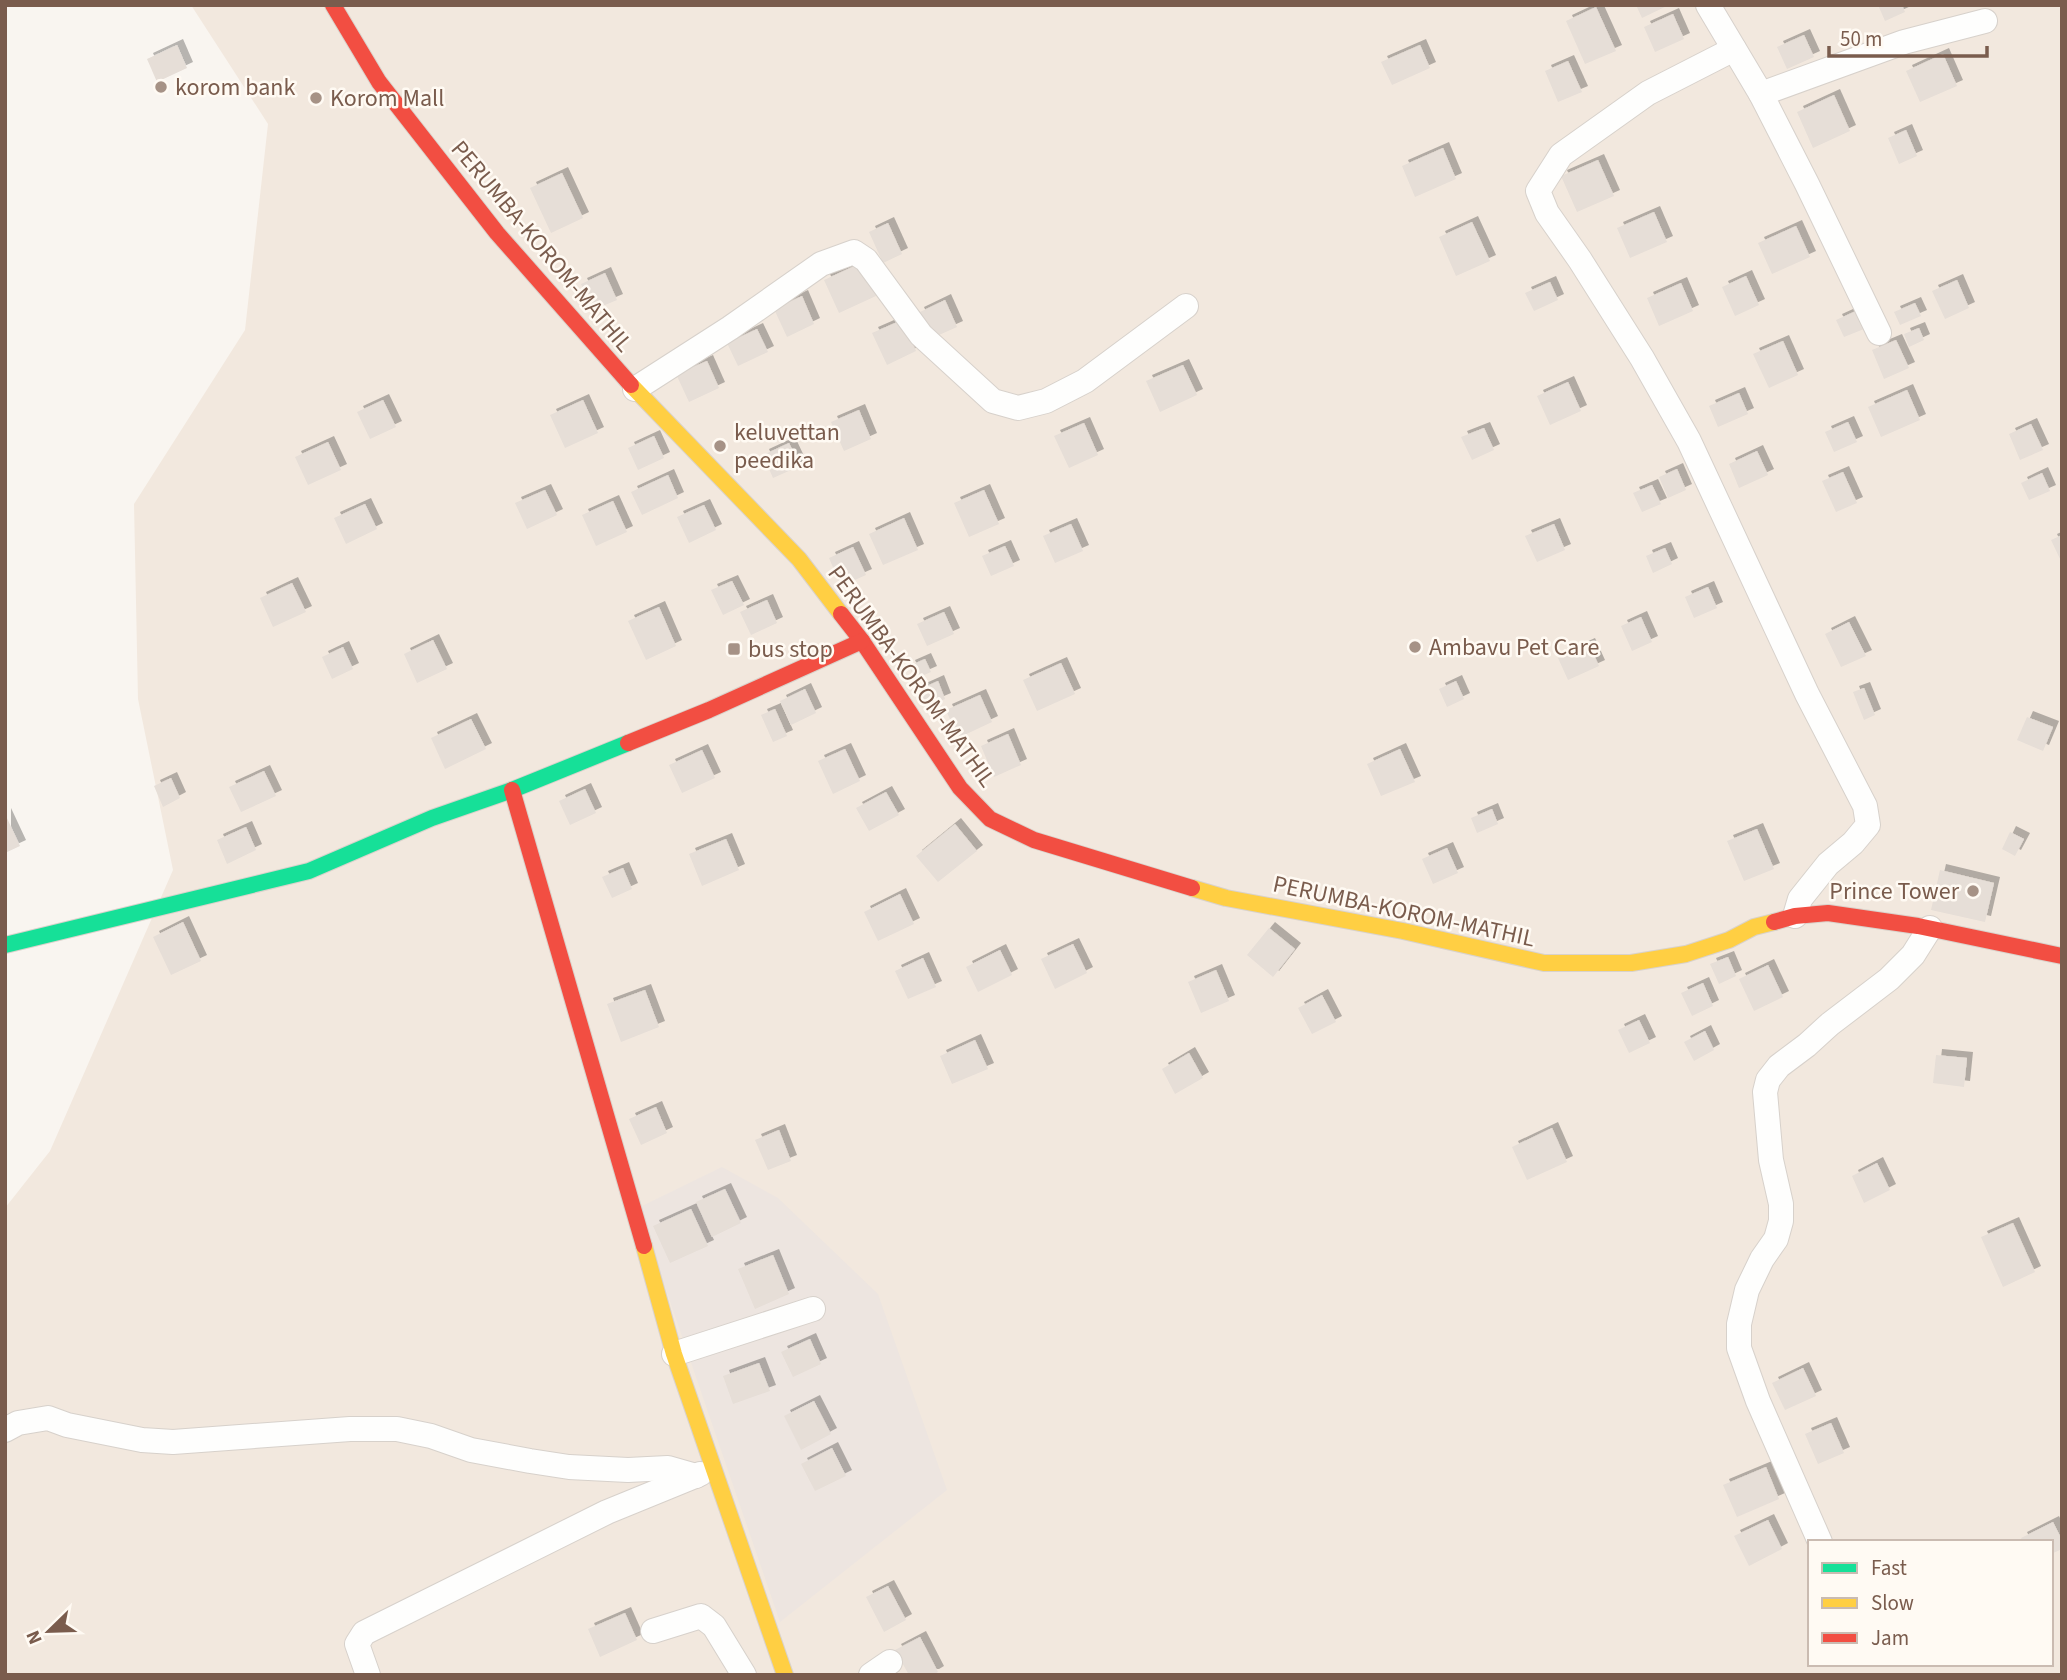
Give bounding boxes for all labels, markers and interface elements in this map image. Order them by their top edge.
scale bar [1829,14,1986,58]
text: 50 m [1840,24,1882,54]
place label: korom bank [175,70,295,105]
marker: korom bank [153,79,169,95]
place label: Korom Mall [330,81,444,116]
marker: Korom Mall [308,90,324,106]
street label: PERUMBA-KOROM-MATHIL [442,133,641,360]
place label: keluvettan peedika [734,415,840,478]
marker: keluvettan peedika [712,438,728,454]
street label: PERUMBA-KOROM-MATHIL [819,558,1004,795]
place label: Ambavu Pet Care [1429,630,1599,665]
place label: bus stop [748,632,833,667]
marker: Ambavu Pet Care [1407,639,1423,655]
marker: bus stop [726,641,742,657]
street label: PERUMBA-KOROM-MATHIL [1270,867,1538,956]
place label: Prince Tower [1829,874,1960,909]
marker: Prince Tower [1965,883,1981,899]
legend [1808,1540,2053,1666]
text: Fast [1871,1553,1907,1583]
text: Slow [1871,1588,1914,1618]
north arrow [14,1596,84,1666]
text: Jam [1871,1623,1909,1653]
text: N [20,1626,50,1648]

